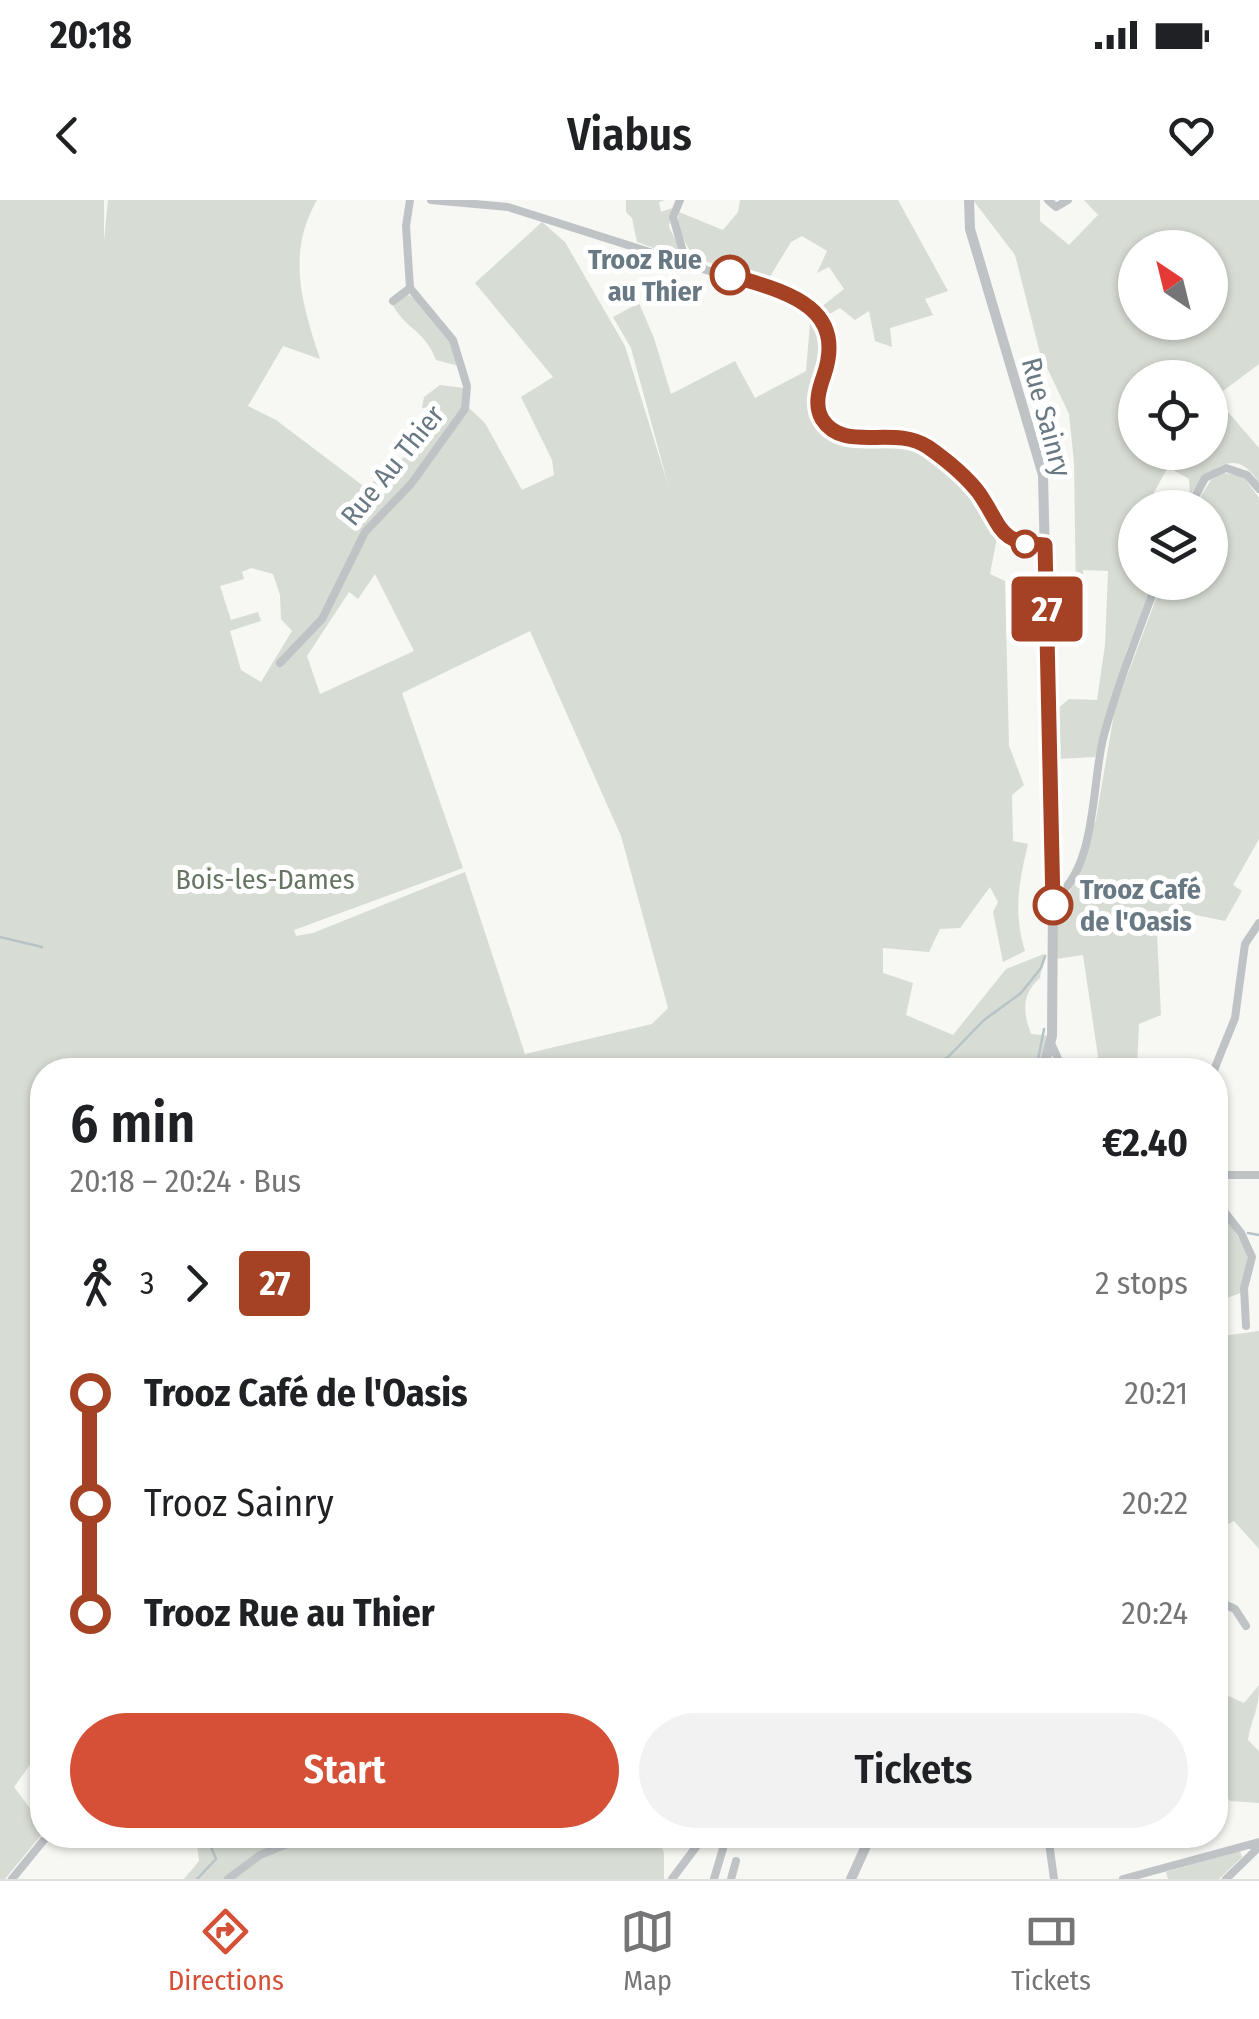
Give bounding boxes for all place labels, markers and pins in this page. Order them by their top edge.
place label: Trooz Rue au Thier [588,243,703,308]
marker: Trooz Rue au Thier [711,256,749,294]
unlabelled marker [1012,531,1038,557]
place label: Trooz Café de l'Oasis [1080,873,1201,938]
marker: Trooz Café de l'Oasis [1034,886,1072,924]

